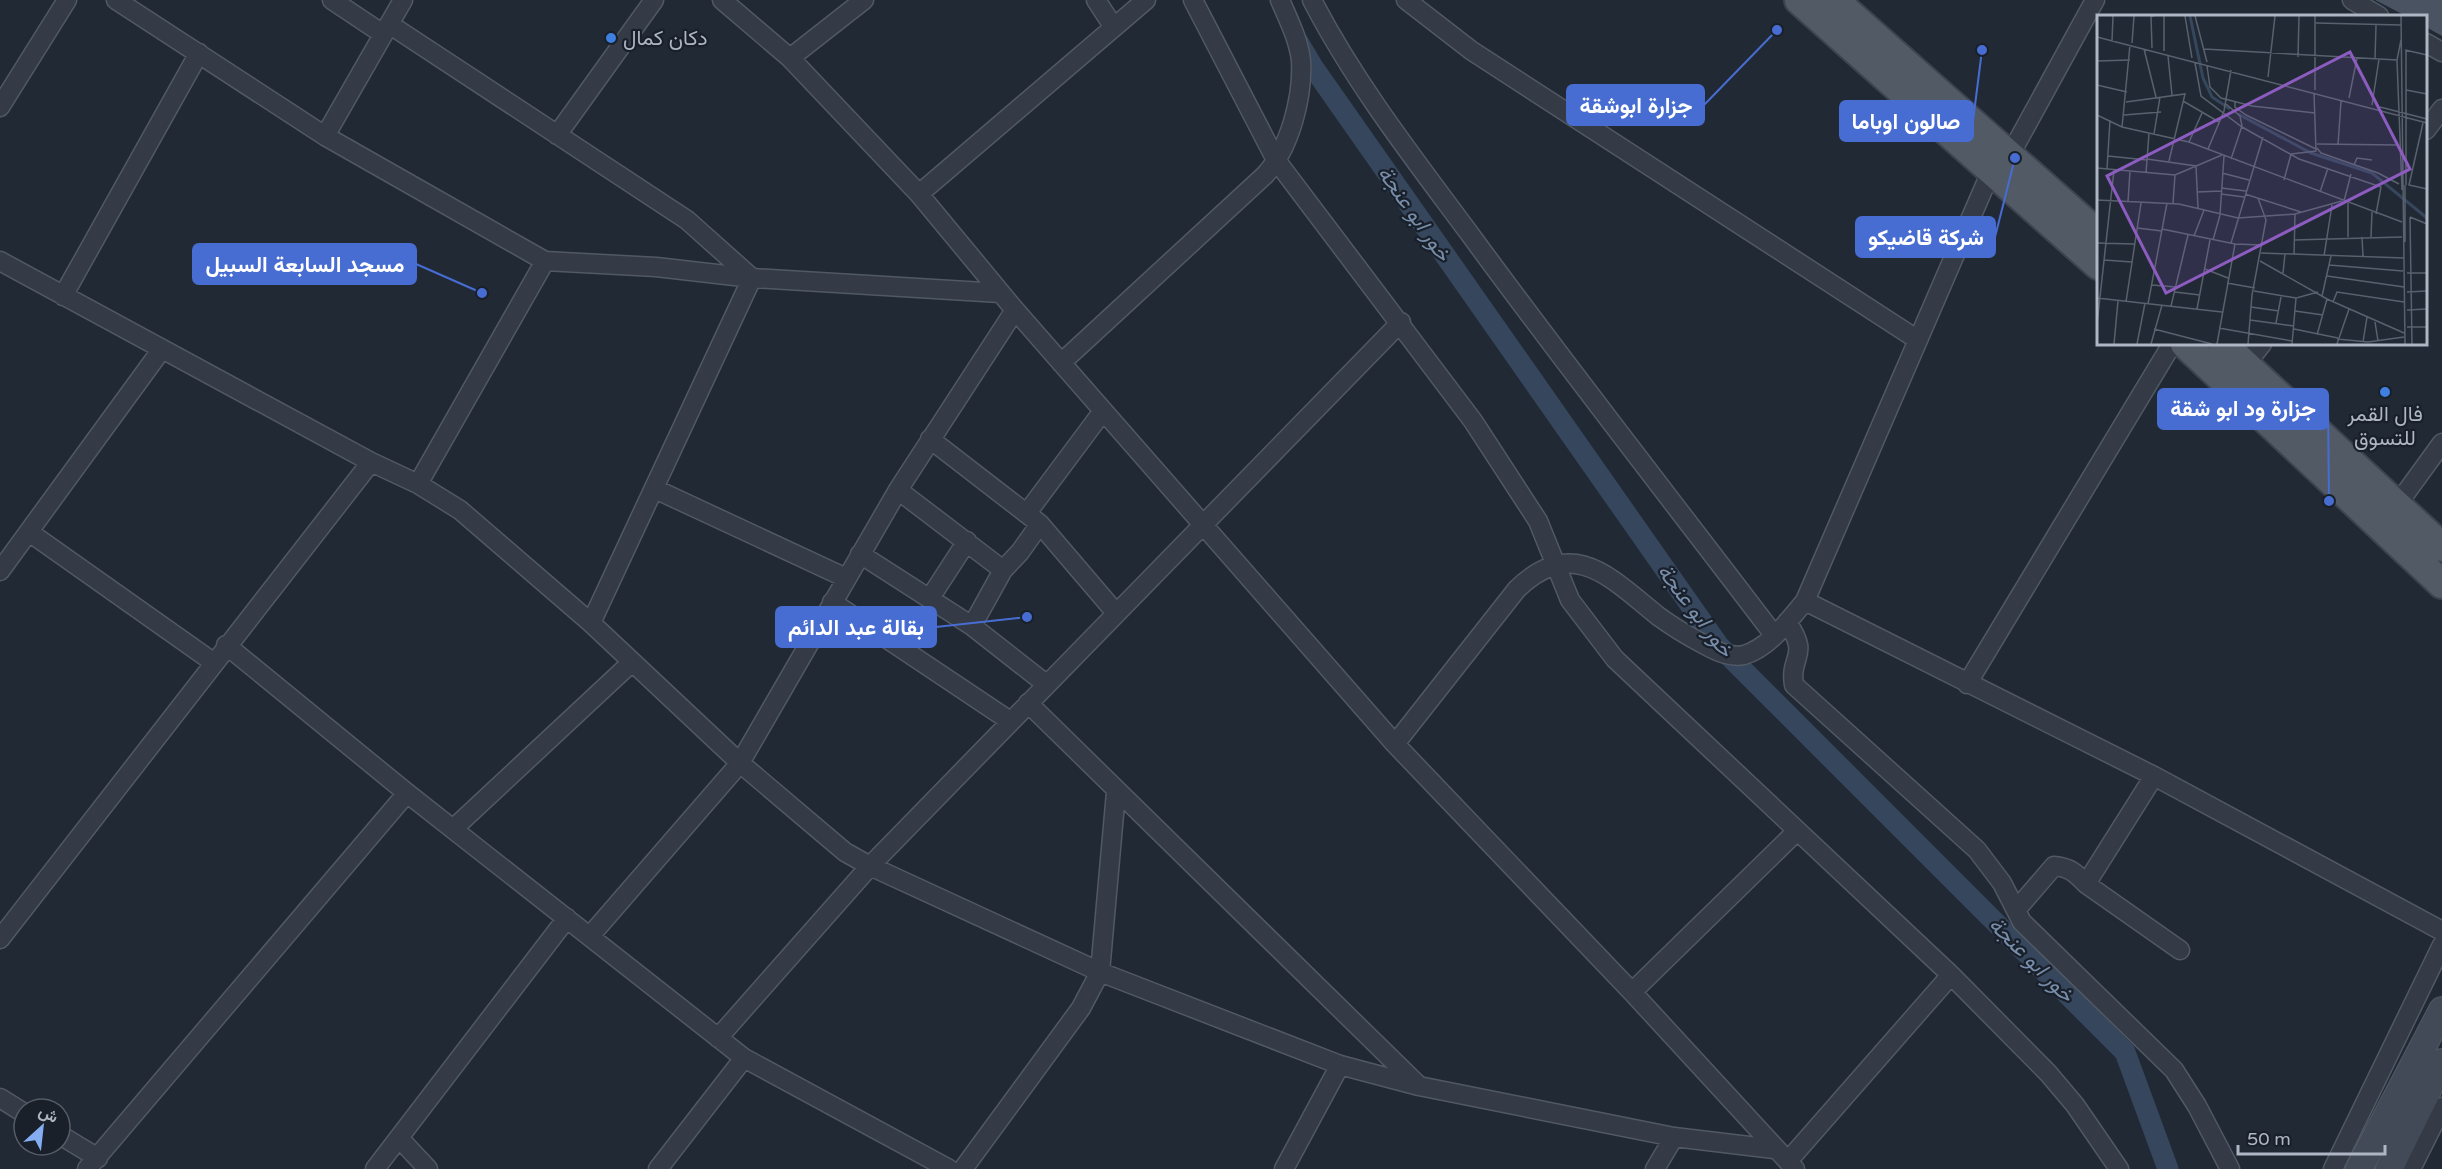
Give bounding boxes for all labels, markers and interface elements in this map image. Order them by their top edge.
inset map [2097,15,2427,345]
place label: دكان كمال [623,26,708,51]
marker: دكان كمال [604,31,618,45]
callout: جزارة ابوشقة [1567,85,1704,125]
text: جزارة ابوشقة [1579,93,1693,119]
callout: صالون اوباما [1840,101,1973,141]
text: صالون اوباما [1852,109,1960,135]
water label: خور ابو عنجة [1372,161,1457,267]
callout: شركة قاضيكو [1856,217,1995,257]
text: شركة قاضيكو [1868,225,1984,251]
callout: مسجد السابعة السبيل [193,244,416,284]
text: مسجد السابعة السبيل [205,252,405,278]
marker: فال القمر للتسوق [2378,385,2392,399]
callout: جزارة ود ابو شقة [2158,389,2328,429]
text: جزارة ود ابو شقة [2170,396,2316,422]
place label: فال القمر للتسوق [2346,402,2423,451]
water label: خور ابو عنجة [1652,559,1739,663]
callout: بقالة عبد الدائم [776,607,936,647]
text: بقالة عبد الدائم [788,615,924,642]
water label: خور ابو عنجة [1983,912,2080,1009]
north arrow [12,1097,72,1157]
text: ش [35,1101,61,1128]
scale bar [2238,1118,2385,1156]
text: 50 m [2247,1128,2291,1150]

